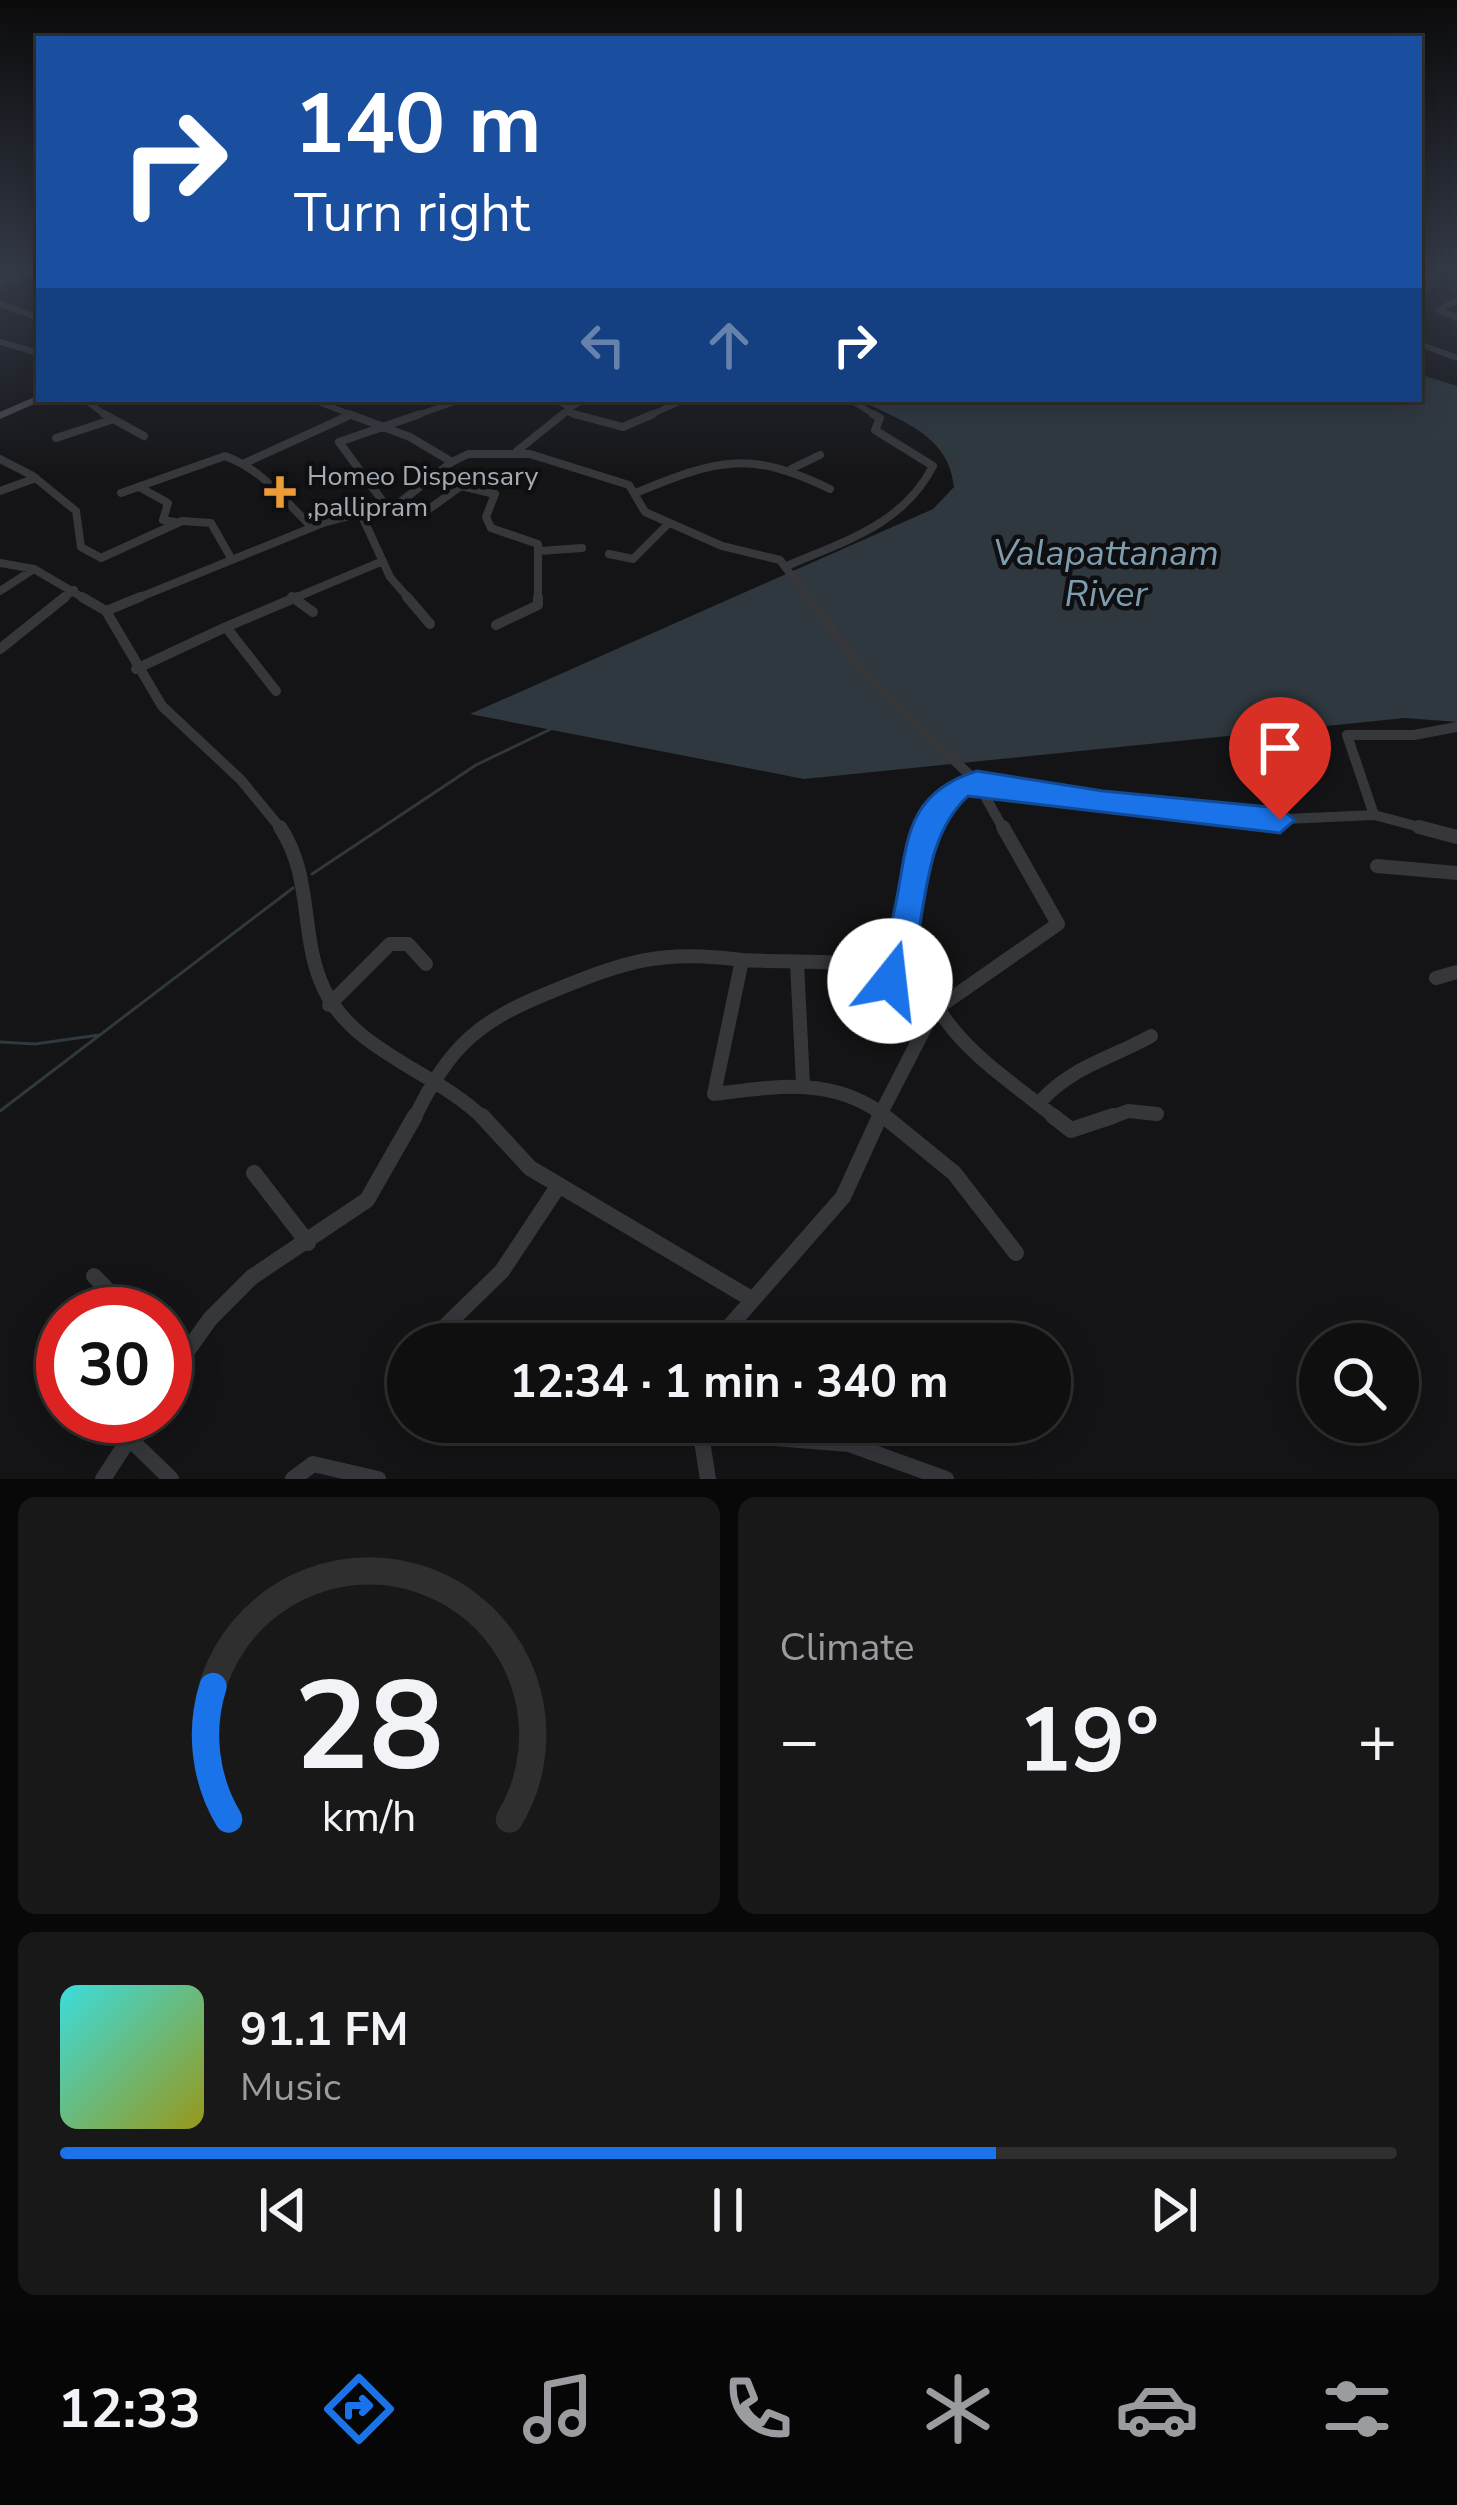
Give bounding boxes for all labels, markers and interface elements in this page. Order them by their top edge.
text: 140 m [294,67,542,182]
icon: right [96,84,252,240]
text: Turn right [294,176,530,250]
icon: left [570,312,636,378]
icon: ahead [696,312,762,378]
icon: right [822,312,888,378]
place label: Homeo Dispensary ,pallipram [307,458,538,526]
marker: Homeo Dispensary ,pallipram [264,476,296,508]
water label: Valapattanam River [993,529,1219,619]
pin [1229,697,1331,820]
icon: arrive [1247,715,1313,781]
position arrow [827,918,953,1044]
speed limit sign: 30 [36,1287,192,1443]
map controls [1299,1323,1419,1443]
button: search [1299,1323,1419,1443]
text: 12:34 · 1 min · 340 m [509,1352,949,1413]
text: Climate [780,1621,915,1674]
text: 28 [294,1642,444,1812]
text: 19° [1017,1680,1159,1803]
text: − [780,1696,819,1786]
text: + [1357,1696,1397,1786]
text: km/h [321,1787,416,1845]
text: 91.1 FM [240,2000,409,2061]
text: Music [240,2061,341,2114]
icon: previous [250,2177,316,2243]
icon: pause [695,2177,761,2243]
icon: next [1141,2177,1207,2243]
icon: directions [317,2367,401,2451]
icon: music [516,2367,600,2451]
icon: phone [716,2367,800,2451]
icon: climate [916,2367,1000,2451]
icon: car [1115,2367,1199,2451]
icon: filters [1315,2367,1399,2451]
text: 12:33 [58,2372,201,2446]

